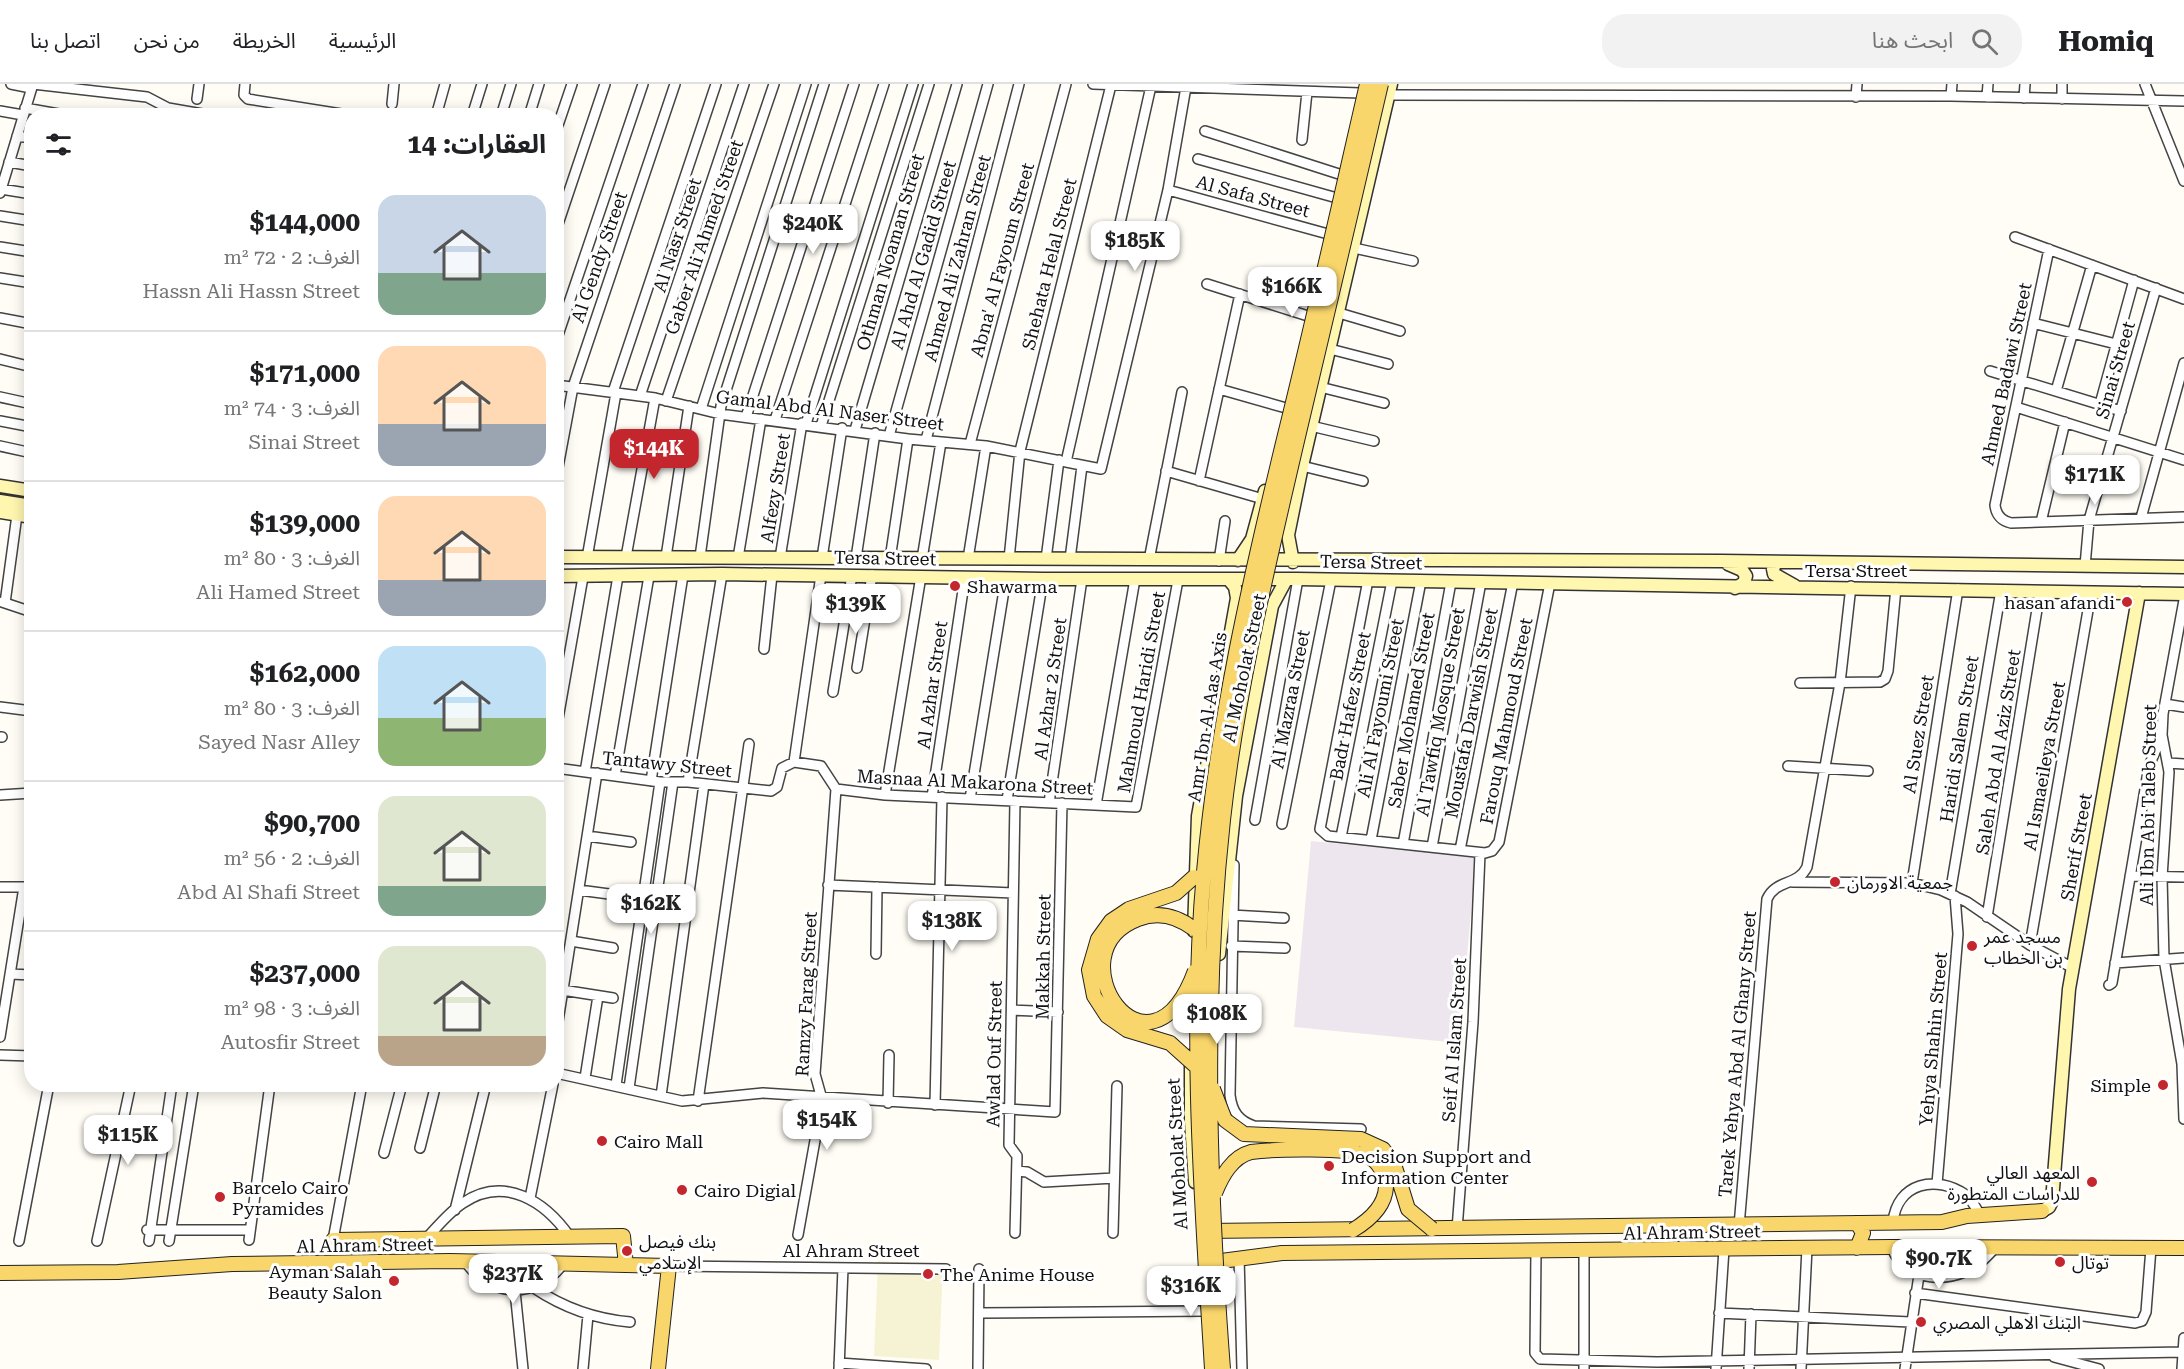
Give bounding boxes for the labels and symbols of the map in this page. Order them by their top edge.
street label: Gaber Ali Ahmed Street [661,137,747,337]
street label: Othman Noaman Street [852,151,928,353]
street label: Ahmed Ali Zahran Street [919,152,995,364]
street label: Al Ahd Al Gadid Street [886,158,960,352]
street label: Abna' Al Fayoum Street [966,160,1038,360]
street label: Al Safa Street [1194,171,1312,221]
street label: Al Nasr Street [649,175,705,295]
street label: Shehata Helal Street [1017,176,1081,352]
street label: Al Gendy Street [567,188,631,325]
pin: $240K [771,204,855,255]
pin: $185K [1093,221,1177,272]
pin: $166K [1250,267,1334,318]
street label: Ahmed Badawi Street [1976,280,2036,467]
street label: Sinai Street [2091,319,2139,421]
street label: Gamal Abd Al Naser Street [715,386,946,434]
pin: $144K [612,429,696,480]
street label: Alfezy Street [756,431,794,544]
pin: $171K [2053,455,2137,506]
street label: Tersa Street [834,547,937,569]
street label: Tersa Street [1320,551,1423,573]
street label: Tersa Street [1805,560,1908,581]
place label: Shawarma [967,576,1057,597]
marker: Shawarma [948,579,962,593]
pin: $139K [814,584,898,635]
street label: Mahmoud Haridi Street [1113,589,1169,794]
street label: Al Moholat Street [1218,591,1270,744]
place label: hasan afandi [2004,592,2115,613]
marker: hasan afandi [2120,595,2134,609]
street label: Al Tawfiq Mosque Street [1411,606,1469,818]
street label: Moustafa Darwish Street [1440,606,1502,820]
street label: Saber Mohamed Street [1383,610,1439,809]
street label: Al Azhar 2 Street [1030,616,1070,762]
street label: Ali Al Fayoumi Street [1352,616,1408,799]
street label: Farouq Mahmoud Street [1476,616,1536,826]
street label: Al Azhar Street [913,619,951,750]
street label: Al Mazraa Street [1266,628,1314,770]
street label: Badr Hafez Street [1325,630,1375,782]
street label: Amr Ibn Al Aas Axis [1183,631,1231,803]
street label: Saleh Abd Al Aziz Street [1971,648,2025,856]
street label: Haridi Salem Street [1935,654,1983,824]
street label: Al Suez Street [1898,673,1938,795]
street label: Al Ismaeileya Street [2019,680,2069,852]
street label: Ali Ibn Abi Taleb Street [2136,704,2160,906]
street label: Tantawy Street [601,747,733,781]
street label: Masnaa Al Makarona Street [856,765,1094,799]
street label: Sherif Street [2056,791,2096,902]
place label: جمعية الاورمان [1847,872,1953,894]
marker: جمعية الاورمان [1828,875,1842,889]
pin: $162K [609,884,693,935]
street label: Makkah Street [1031,894,1055,1020]
pin: $138K [910,901,994,952]
street label: Tarek Yehya Abd Al Ghany Street [1714,910,1760,1198]
street label: Ramzy Farag Street [791,911,821,1077]
place label: مسجد عمر بن الخطاب [1983,926,2063,969]
marker: مسجد عمر بن الخطاب [1965,939,1979,953]
street label: Yehya Shahin Street [1915,951,1951,1127]
street label: Seif Al Islam Street [1438,957,1470,1123]
street label: Awlad Ouf Street [982,980,1006,1128]
pin: $108K [1175,994,1259,1045]
place label: Simple [2090,1075,2151,1096]
street label: Al Moholat Street [1163,1077,1191,1230]
marker: Simple [2156,1078,2170,1092]
pin: $154K [785,1100,869,1151]
pin: $115K [86,1115,170,1166]
place label: Cairo Mall [614,1131,704,1152]
marker: Cairo Mall [595,1134,609,1148]
place label: Decision Support and Information Center [1341,1146,1532,1188]
marker: Decision Support and Information Center [1322,1159,1336,1173]
place label: المعهد العالي للدراسات المتطورة [1948,1162,2080,1205]
marker: المعهد العالي للدراسات المتطورة [2085,1175,2099,1189]
place label: Barcelo Cairo Pyramides [232,1177,349,1219]
place label: Cairo Digial [694,1180,797,1201]
marker: Cairo Digial [675,1183,689,1197]
marker: Barcelo Cairo Pyramides [213,1190,227,1204]
street label: Al Ahram Street [1623,1220,1761,1244]
place label: بنك فيصل الإسلامي [639,1231,716,1276]
street label: Al Ahram Street [296,1233,434,1257]
pin: $90.7K [1890,1239,1988,1290]
street label: Al Ahram Street [782,1240,920,1261]
marker: بنك فيصل الإسلامي [620,1244,634,1258]
place label: توتال [2072,1252,2109,1274]
pin: $237K [471,1254,555,1305]
marker: توتال [2053,1255,2067,1269]
place label: Ayman Salah Beauty Salon [268,1261,382,1303]
place label: The Anime House [940,1264,1094,1285]
pin: $316K [1149,1266,1233,1317]
marker: The Anime House [921,1267,935,1281]
marker: Ayman Salah Beauty Salon [387,1274,401,1288]
place label: البنك الاهلي المصري [1933,1312,2081,1336]
marker: البنك الاهلي المصري [1914,1315,1928,1329]

